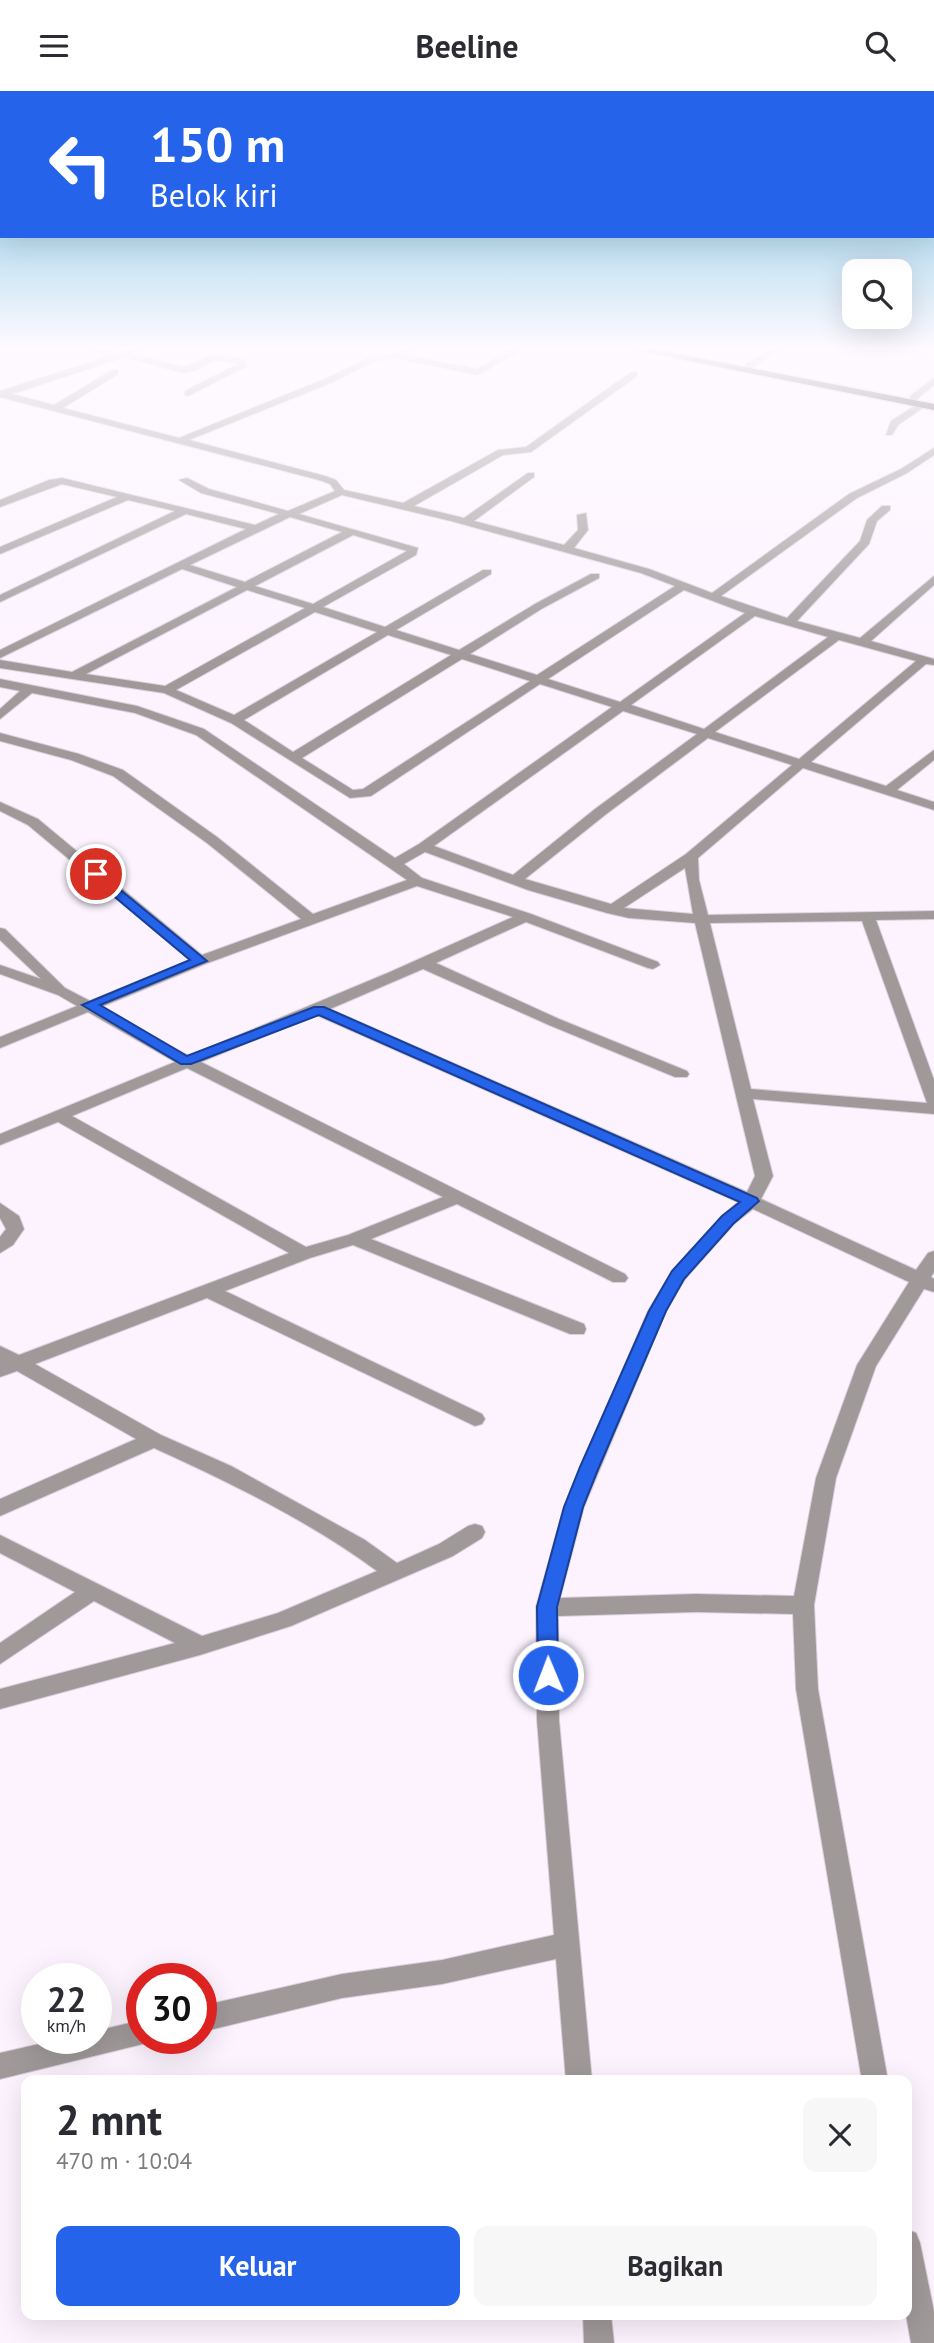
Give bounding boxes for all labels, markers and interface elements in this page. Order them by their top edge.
text: Beeline [416,25,518,67]
icon: menu [35,27,73,65]
icon: search [861,27,899,65]
text: 150 m [150,112,285,176]
icon: left [35,119,126,210]
text: Belok kiri [150,174,278,216]
map controls [842,259,912,329]
button: search [842,259,912,329]
pin [66,844,126,904]
icon: arrive [77,855,115,893]
position arrow [511,1638,585,1712]
speed limit sign: 30 [126,1963,217,2054]
text: 22 [47,1976,86,2022]
text: km/h [47,2014,86,2037]
text: 2 mnt [56,2092,162,2147]
button: close [803,2098,877,2172]
text: 470 m · 10:04 [56,2146,192,2175]
button: Keluar [56,2226,460,2306]
button: Bagikan [474,2226,877,2306]

